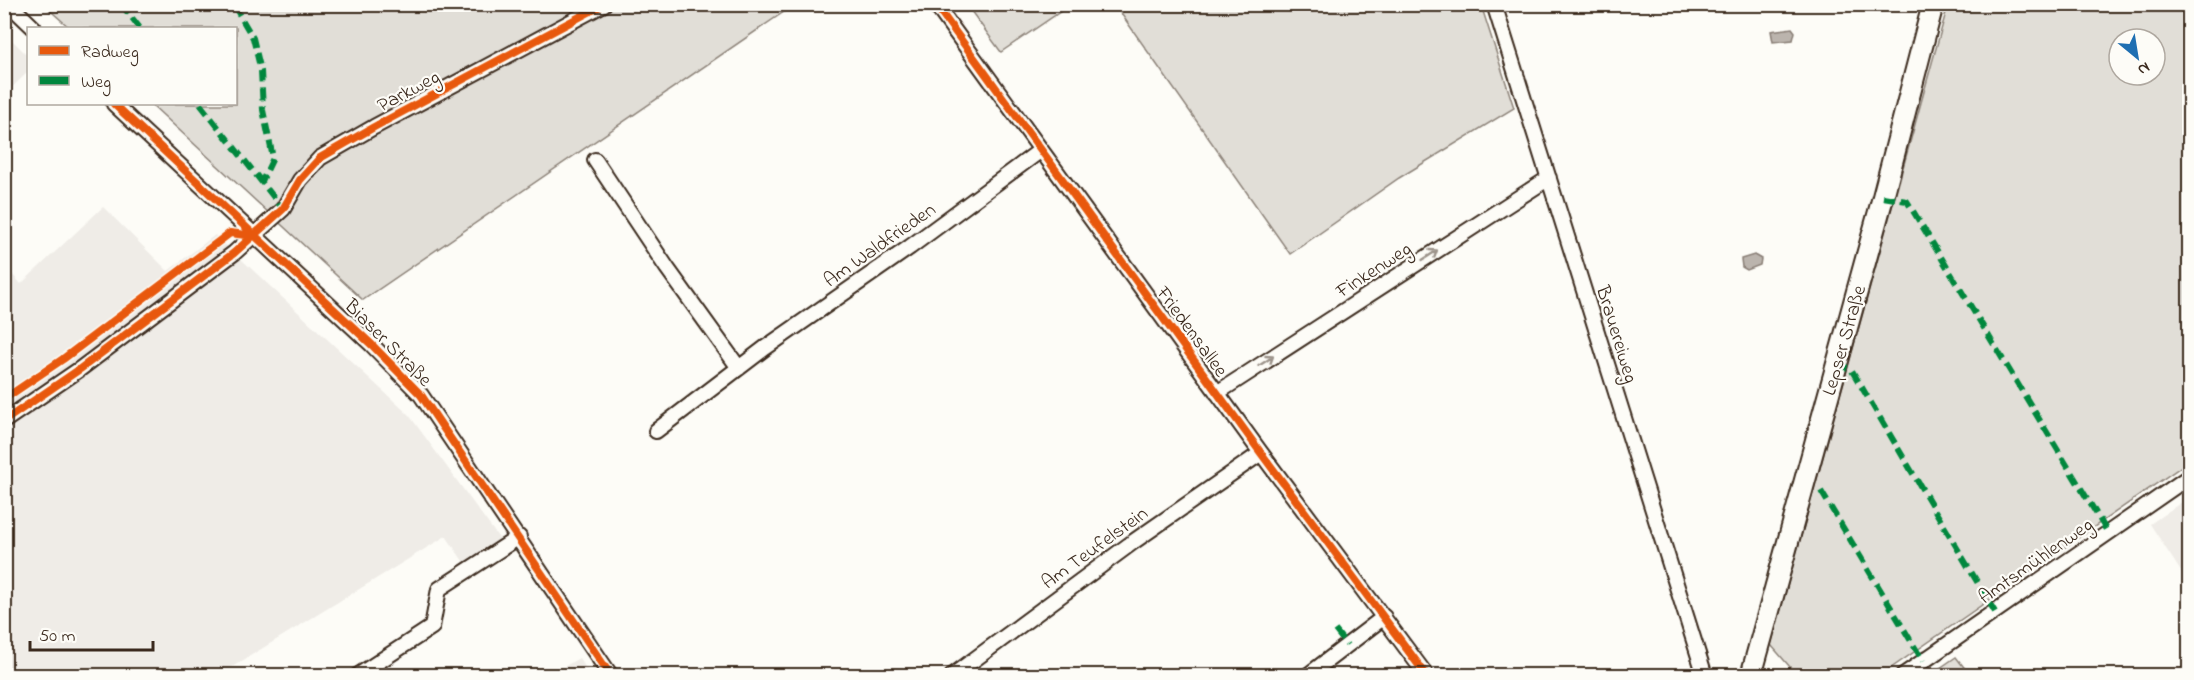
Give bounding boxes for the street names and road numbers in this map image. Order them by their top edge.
street label: Parkweg [373,64,446,122]
street label: Am Waldfrieden [818,196,943,296]
street label: Finkenweg [1330,236,1418,308]
street label: Friedensallee [1148,280,1234,384]
street label: Brauereiweg [1586,281,1644,387]
street label: Lepser Straße [1816,282,1875,399]
street label: Biaser Straße [336,292,438,394]
street label: Am Teufelstein [1036,500,1155,598]
street label: Amtsmühlenweg [1973,512,2100,613]

